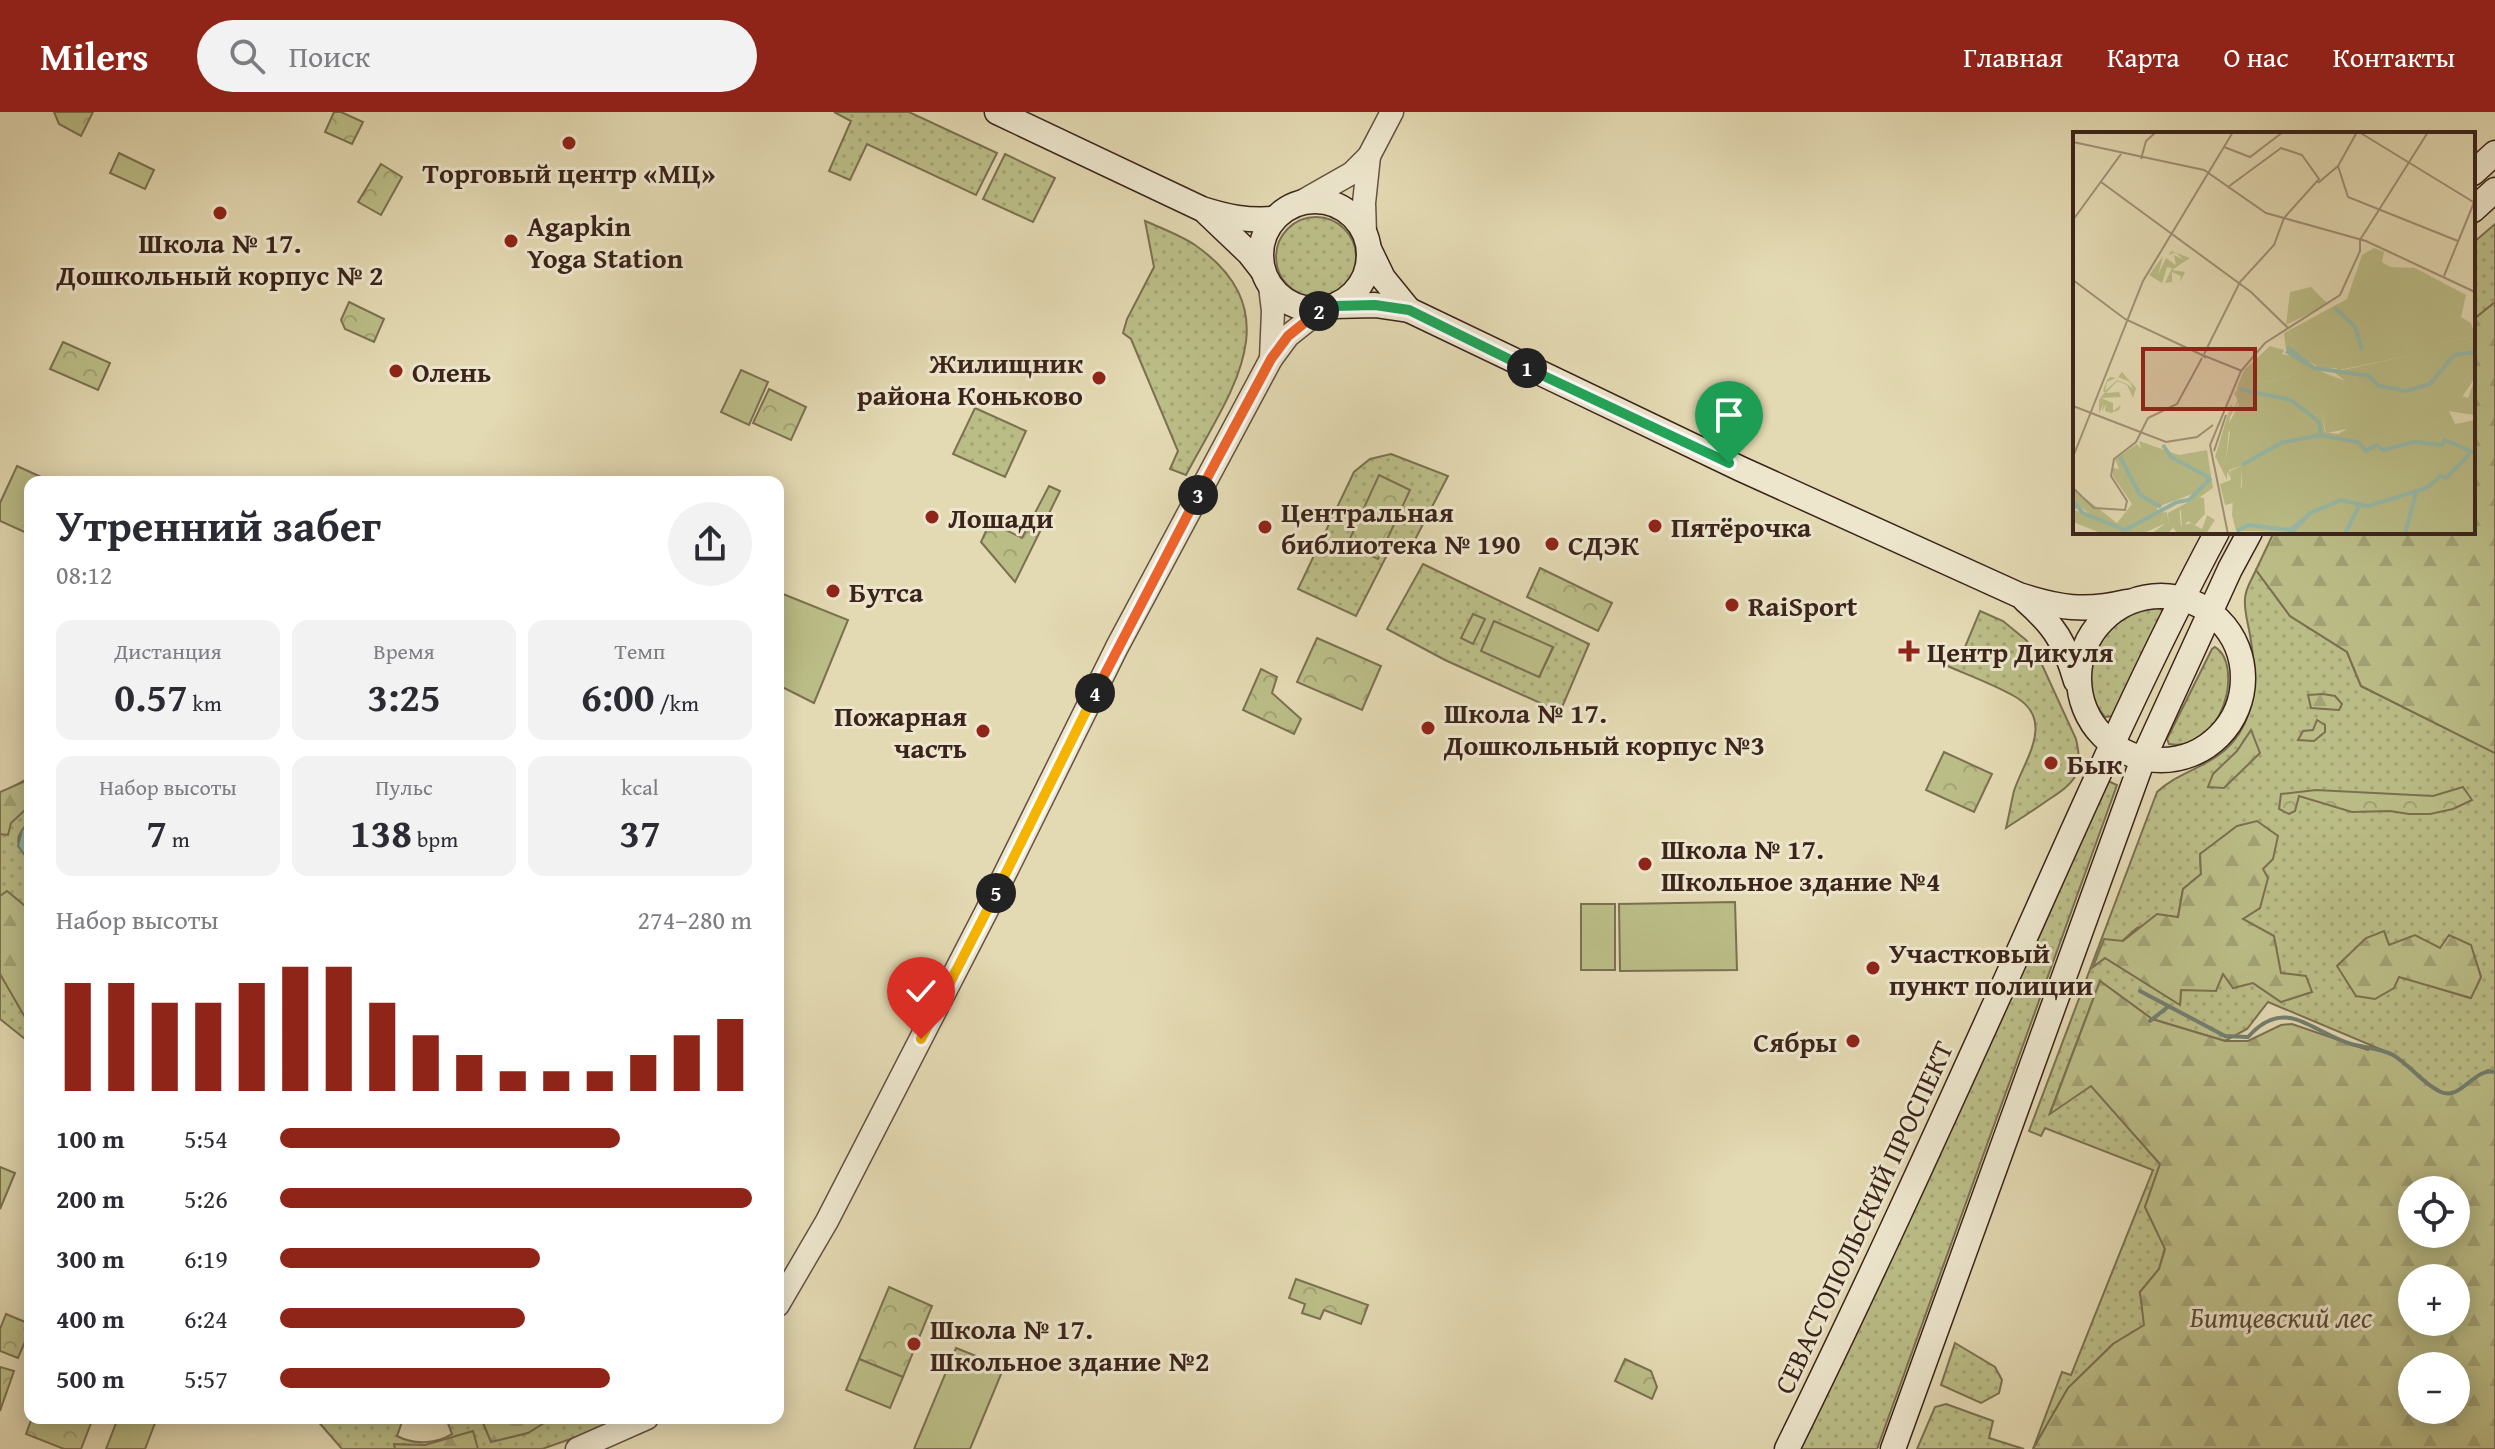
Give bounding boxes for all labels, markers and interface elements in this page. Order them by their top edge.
search box [197,20,757,92]
text: Milers [40,28,149,84]
icon: search [225,34,269,78]
text: Поиск [289,34,370,78]
text: Главная [1963,36,2063,77]
text: Карта [2107,36,2179,77]
text: О нас [2223,36,2289,77]
text: Контакты [2333,36,2455,77]
inset map [2073,132,2475,534]
marker: Торговый центр «МЦ» [560,134,578,152]
place label: Торговый центр «МЦ» [423,152,715,193]
marker: Школа № 17. Дошкольный корпус № 2 [211,204,229,222]
place label: Agapkin Yoga Station [527,205,684,278]
place label: Школа № 17. Дошкольный корпус № 2 [55,222,384,295]
marker: Agapkin Yoga Station [502,232,520,250]
pin: 2 [1299,291,1339,331]
text: 2 [1313,295,1325,327]
place label: Жилищник района Коньково [857,342,1084,415]
pin: 1 [1507,348,1547,388]
place label: Олень [412,351,491,392]
text: 1 [1521,352,1533,384]
marker: Олень [387,362,405,380]
marker: Жилищник района Коньково [1090,369,1108,387]
pin [1695,381,1763,463]
icon: arrive [1707,393,1751,437]
pin: 3 [1178,475,1218,515]
text: 3 [1192,479,1204,511]
place label: Центральная библиотека № 190 [1281,491,1520,564]
text: Утренний забег [56,493,381,557]
place label: Лошади [948,497,1054,538]
button: share [668,502,752,586]
place label: Пятёрочка [1671,506,1812,547]
marker: Лошади [923,508,941,526]
marker: Пятёрочка [1646,517,1664,535]
marker: Центральная библиотека № 190 [1256,518,1274,536]
place label: СДЭК [1568,524,1639,565]
marker: СДЭК [1543,535,1561,553]
text: 08:12 [56,555,112,594]
place label: Бутса [849,571,924,612]
marker: Бутса [824,582,842,600]
place label: RaiSport [1748,585,1858,626]
marker: RaiSport [1723,596,1741,614]
place label: Центр Дикуля [1927,631,2114,672]
text: Дистанция [114,635,222,667]
text: Время [373,635,435,667]
text: Темп [615,635,665,667]
marker: Центр Дикуля [1898,640,1920,662]
text: 0.57 [114,667,188,726]
text: 3:25 [367,667,441,726]
text: 6:00 [581,667,655,726]
pin: 4 [1075,673,1115,713]
text: 4 [1089,677,1101,709]
text: km [188,687,222,719]
text: /km [655,687,699,719]
place label: Школа № 17. Дошкольный корпус №3 [1443,692,1765,765]
place label: Пожарная часть [834,695,967,768]
marker: Школа № 17. Дошкольный корпус №3 [1419,719,1437,737]
marker: Пожарная часть [974,722,992,740]
place label: Бык [2067,743,2123,784]
marker: Бык [2042,754,2060,772]
text: Набор высоты [99,771,237,803]
text: Пульс [375,771,433,803]
text: kcal [621,771,659,803]
text: 7 [146,803,167,862]
text: 138 [350,803,412,862]
text: 37 [619,803,661,862]
text: m [167,823,190,855]
text: bpm [412,823,458,855]
place label: Школа № 17. Школьное здание №4 [1661,828,1941,901]
marker: Школа № 17. Школьное здание №4 [1636,855,1654,873]
pin: 5 [976,873,1016,913]
text: 5 [990,877,1002,909]
text: Набор высоты [56,900,218,939]
text: 274–280 m [638,900,752,939]
place label: Участковый пункт полиции [1889,932,2093,1005]
pin [887,957,955,1039]
marker: Участковый пункт полиции [1864,959,1882,977]
icon: check [899,969,943,1013]
place label: Сябры [1753,1021,1837,1062]
marker: Сябры [1844,1032,1862,1050]
street label: СЕВАСТОПОЛЬСКИЙ ПРОСПЕКТ [1763,1033,1963,1400]
text: 100 m [56,1119,124,1158]
text: 5:54 [184,1119,228,1158]
map controls [2398,1176,2470,1424]
button: locate [2398,1176,2470,1248]
text: 200 m [56,1179,124,1218]
text: 5:26 [184,1179,228,1218]
text: 300 m [56,1239,124,1278]
text: 6:19 [184,1239,228,1278]
button: + [2398,1264,2470,1336]
park label: Битцевский лес [2190,1296,2373,1337]
text: 400 m [56,1299,124,1338]
text: 6:24 [184,1299,228,1338]
place label: Школа № 17. Школьное здание №2 [930,1308,1210,1381]
marker: Школа № 17. Школьное здание №2 [905,1335,923,1353]
button: − [2398,1352,2470,1424]
text: 500 m [56,1359,124,1398]
text: 5:57 [184,1359,228,1398]

